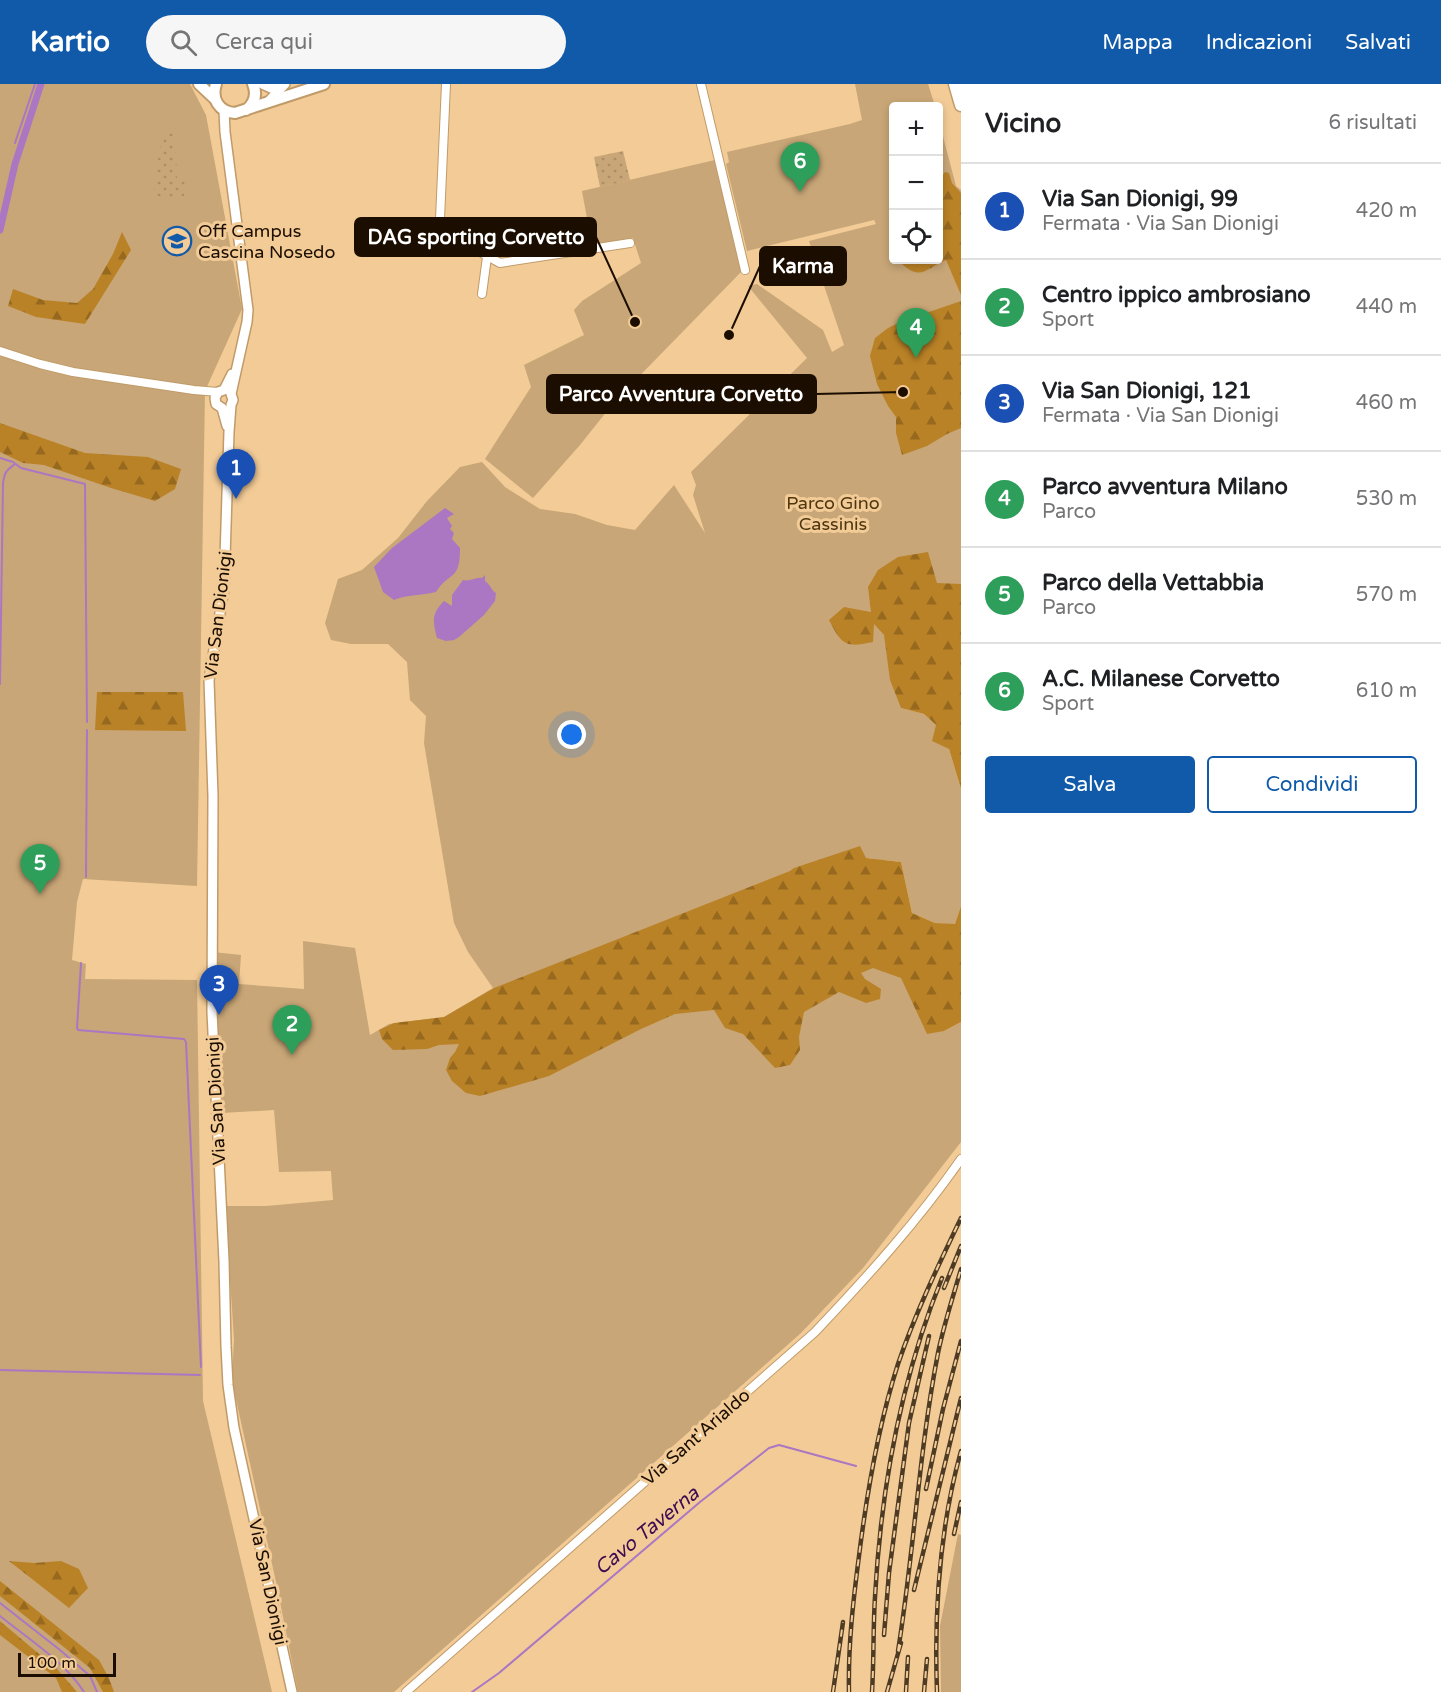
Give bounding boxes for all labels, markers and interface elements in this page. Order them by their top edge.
search box [146,15,566,69]
text: Kartio [30,25,110,59]
icon: search [167,26,200,59]
text: Cerca qui [215,29,313,55]
text: Mappa [1102,30,1173,55]
text: Indicazioni [1206,30,1312,55]
text: Salvati [1345,30,1411,55]
map controls [889,102,943,264]
button: + [889,102,943,156]
text: Vicino [985,108,1061,139]
text: 6 risultati [1329,111,1417,135]
pin: 6 [780,142,820,192]
button: − [889,156,943,210]
text: Via San Dionigi, 99 [1042,186,1238,212]
text: 1 [998,199,1011,223]
text: 420 m [1356,199,1417,223]
button: locate [889,210,943,264]
text: Fermata · Via San Dionigi [1042,212,1279,236]
callout: DAG sporting Corvetto [355,218,596,256]
place label: Off Campus Cascina Nosedo [198,220,335,263]
school or university icon: Off Campus Cascina Nosedo [161,225,193,257]
text: DAG sporting Corvetto [368,226,584,250]
callout: Karma [760,247,846,285]
text: Karma [772,255,834,279]
text: Centro ippico ambrosiano [1042,282,1311,308]
text: 2 [998,295,1011,319]
text: 440 m [1356,295,1417,319]
pin: 4 [896,308,936,358]
text: Sport [1042,308,1094,332]
callout: Parco Avventura Corvetto [547,375,816,413]
text: Via San Dionigi, 121 [1042,378,1252,404]
text: Parco Avventura Corvetto [559,383,803,407]
text: 3 [998,391,1011,415]
text: 460 m [1356,391,1417,415]
text: Fermata · Via San Dionigi [1042,404,1279,428]
pin: 1 [216,450,256,499]
text: Parco avventura Milano [1042,474,1288,500]
text: 4 [998,487,1011,511]
text: 530 m [1356,487,1417,511]
park label: Parco Gino Cassinis [786,492,880,535]
text: Parco [1042,500,1096,524]
street label: Via San Dionigi [199,550,237,680]
text: Parco della Vettabbia [1042,570,1264,596]
text: 5 [998,583,1011,607]
text: 570 m [1356,583,1417,607]
text: Parco [1042,596,1096,620]
text: A.C. Milanese Corvetto [1042,666,1280,692]
text: 6 [998,679,1011,703]
text: 610 m [1356,679,1417,703]
text: Sport [1042,692,1094,716]
your location [557,720,586,749]
button: Salva [985,756,1195,813]
button: Condividi [1207,756,1417,813]
pin: 5 [20,844,60,894]
pin: 3 [200,966,238,1015]
pin: 2 [272,1006,312,1055]
street label: Via San Dionigi [202,1036,230,1166]
street label: Via Sant'Arialdo [637,1384,755,1490]
water label: Cavo Taverna [590,1481,705,1580]
street label: Via San Dionigi [244,1517,292,1647]
scale bar [18,1650,116,1678]
text: 100 m [27,1653,76,1673]

